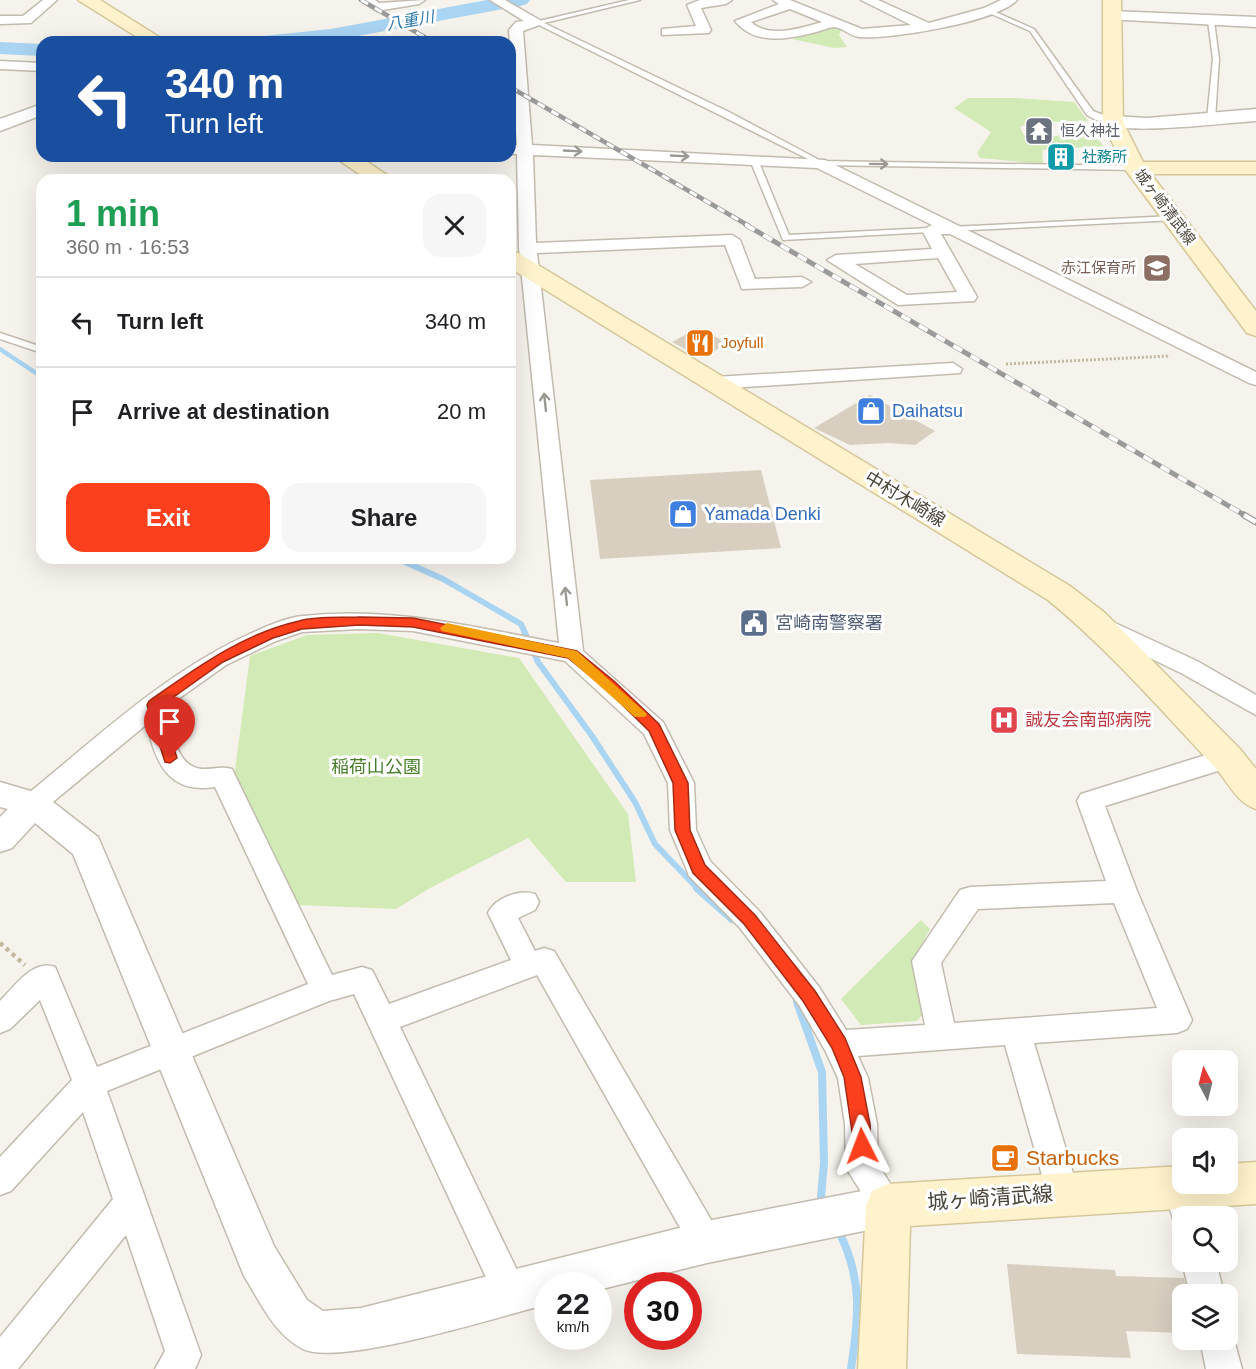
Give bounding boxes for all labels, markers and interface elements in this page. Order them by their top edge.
water label: 八重川 [385,8,437,33]
icon: left [66,60,144,138]
text: 340 m [165,60,284,107]
text: Turn left [165,109,263,139]
temple icon: 恒久神社 [1023,115,1055,147]
place label: 恒久神社 [1060,122,1120,139]
building icon: 社務所 [1045,141,1077,173]
one-way arrow [563,146,583,157]
place label: 社務所 [1082,148,1127,165]
one-way arrow [670,151,690,162]
one-way arrow [868,158,888,170]
street label: 城ヶ崎清武線 [1132,166,1199,248]
text: 1 min [66,193,160,234]
button: close [423,194,486,257]
text: 360 m · 16:53 [66,236,189,258]
school or university icon: 赤江保育所 [1141,252,1173,284]
place label: 赤江保育所 [1061,259,1136,276]
icon: left [66,306,99,339]
text: Turn left [117,309,203,334]
text: 340 m [425,309,486,334]
restaurant icon: Joyfull [684,327,716,359]
place label: Joyfull [721,334,764,351]
one-way arrow [539,393,550,413]
shop icon: Daihatsu [855,395,887,427]
icon: arrive [66,396,99,429]
text: Arrive at destination [117,399,330,424]
text: 20 m [437,399,486,424]
place label: Daihatsu [892,401,963,421]
street label: 中村木崎線 [861,467,949,531]
button: Exit [66,483,270,552]
button: Share [282,483,486,552]
shop icon: Yamada Denki [667,498,699,530]
place label: Yamada Denki [704,504,821,524]
one-way arrow [560,586,571,606]
public building icon: 宮崎南警察署 [738,607,770,639]
place label: 宮崎南警察署 [775,613,883,633]
pin [144,696,195,758]
hospital icon: 誠友会南部病院 [988,704,1020,736]
icon: arrive [153,705,186,738]
place label: 誠友会南部病院 [1025,710,1151,730]
park label: 稲荷山公園 [331,757,421,777]
north arrow [1172,1050,1238,1116]
map controls [1172,1050,1238,1350]
position arrow [830,1114,894,1178]
button: sound [1172,1128,1238,1194]
cafe icon: Starbucks [989,1142,1021,1174]
place label: Starbucks [1026,1146,1119,1169]
street label: 城ヶ崎清武線 [926,1182,1054,1213]
button: search [1172,1206,1238,1272]
speed limit sign: 30 [624,1272,702,1350]
button: layers [1172,1284,1238,1350]
text: 22 [556,1287,590,1320]
text: km/h [557,1318,589,1335]

